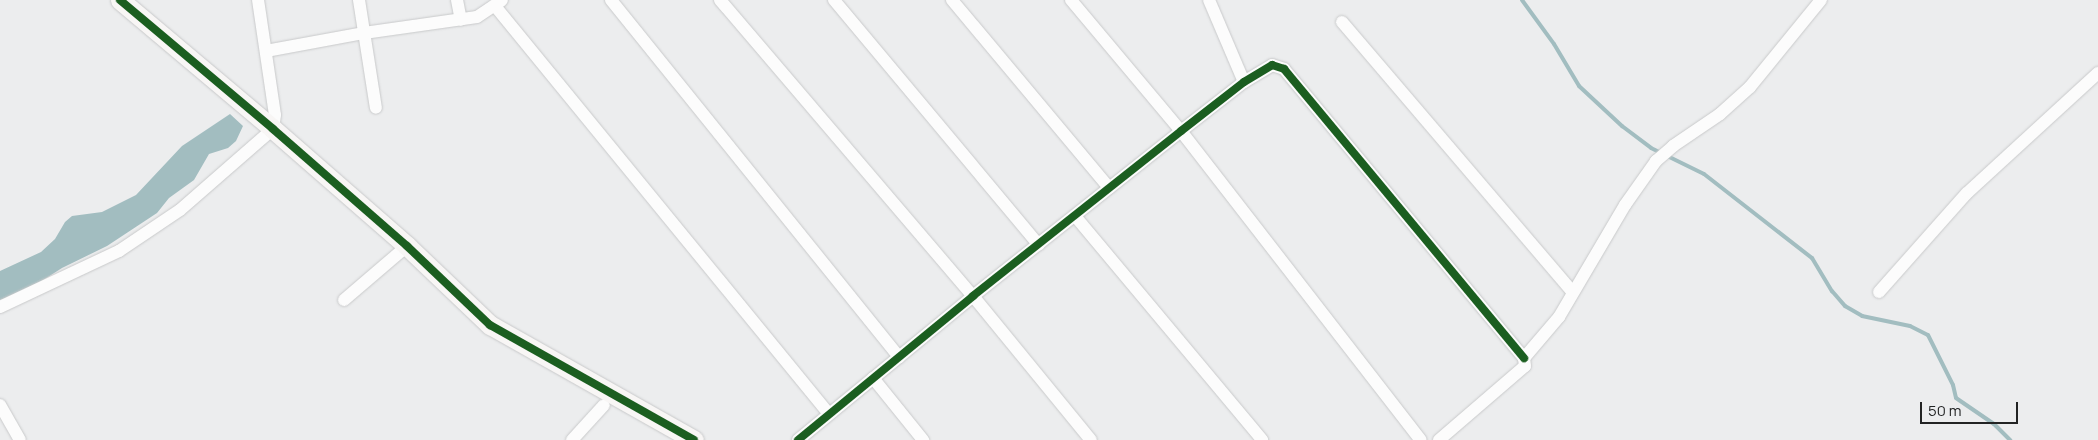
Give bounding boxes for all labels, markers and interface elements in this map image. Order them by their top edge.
scale bar [1923,392,2020,424]
text: 50 m [1928,400,1962,421]

